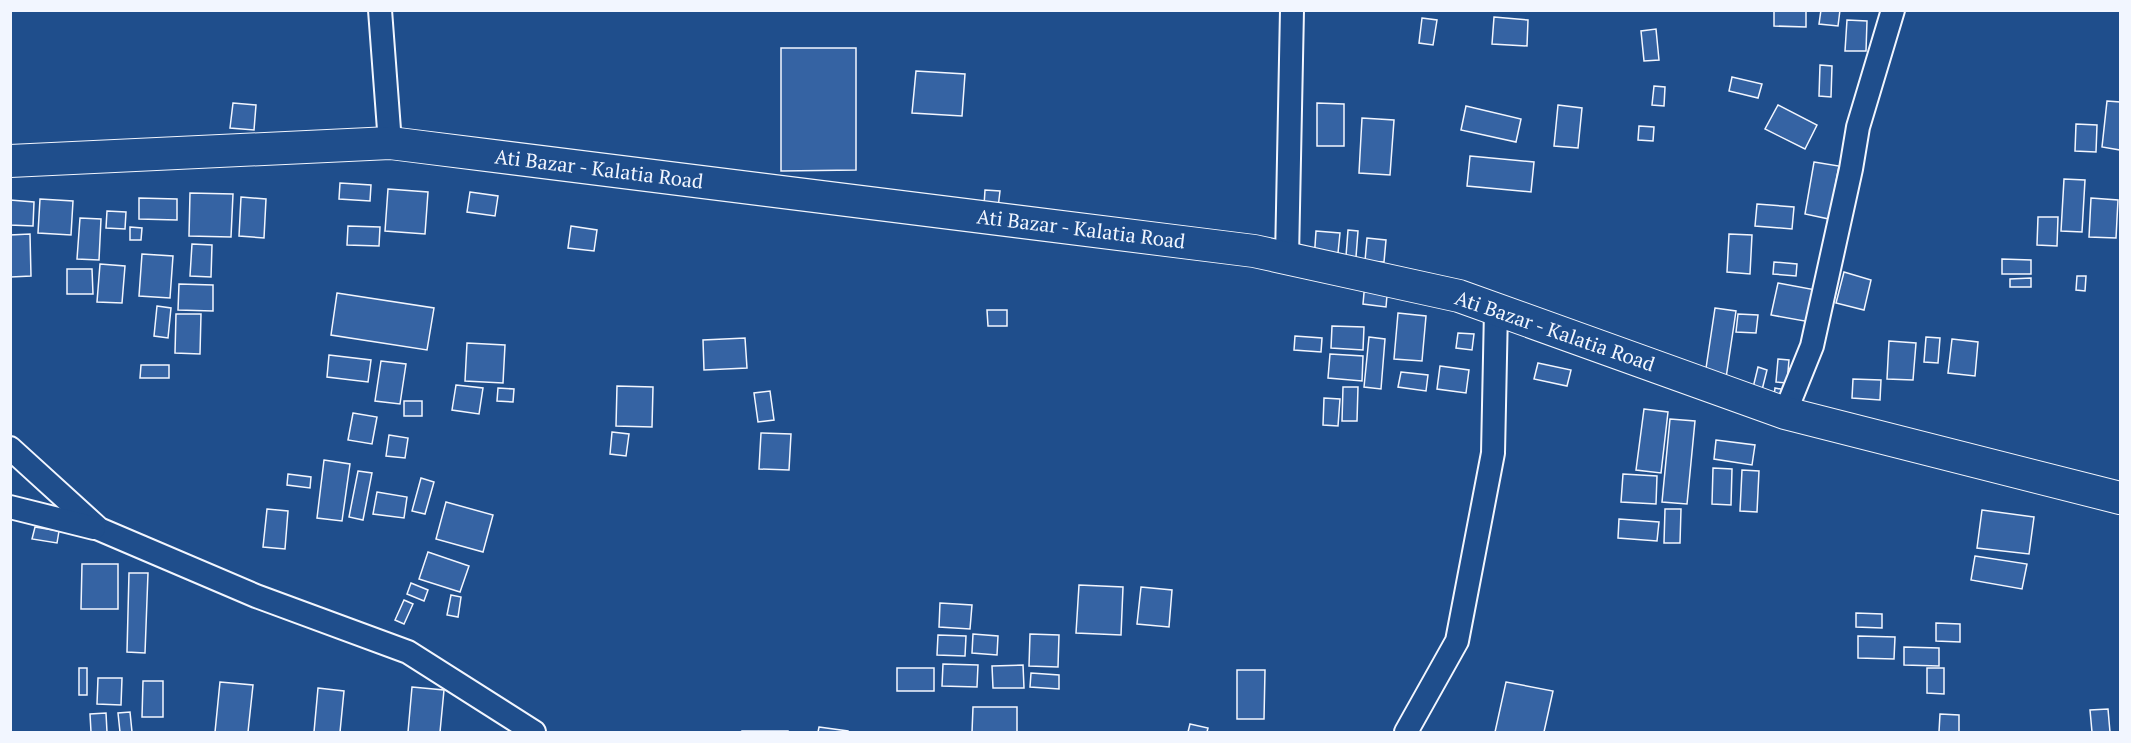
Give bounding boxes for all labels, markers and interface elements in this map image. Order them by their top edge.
street label: Ati Bazar - Kalatia Road [493,142,705,195]
street label: Ati Bazar - Kalatia Road [975,202,1187,255]
street label: Ati Bazar - Kalatia Road [1452,284,1659,377]

